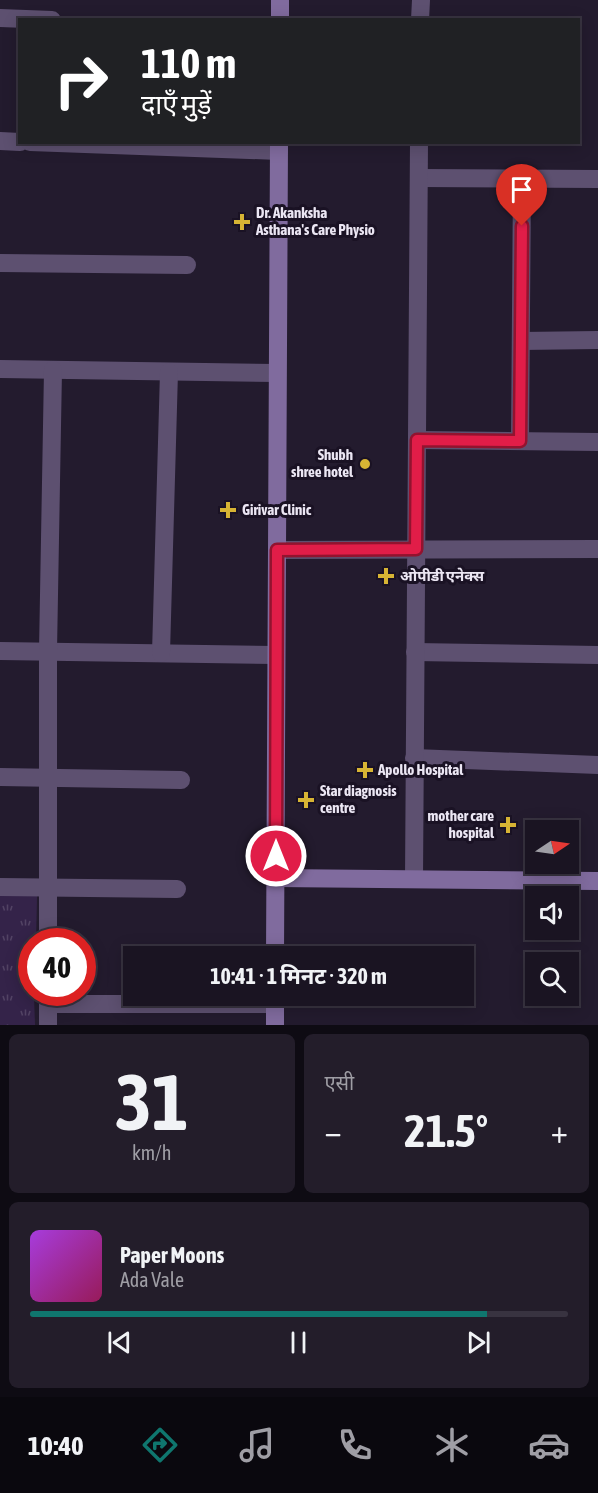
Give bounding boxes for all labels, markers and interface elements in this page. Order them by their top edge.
text: 110 m [141,39,236,87]
icon: right [42,42,120,120]
text: दाएँ मुड़ें [141,89,212,120]
pin [496,164,547,226]
icon: arrive [505,173,538,206]
place label: Dr. Akanksha Asthana's Care Physio [255,204,375,238]
marker: Dr. Akanksha Asthana's Care Physio [233,213,251,231]
place label: Shubh shree hotel [291,446,354,480]
marker: Shubh shree hotel [358,457,372,471]
marker: Girivar Clinic [219,501,237,519]
place label: Girivar Clinic [242,501,312,518]
marker: ओपीडी एनेक्स [377,567,395,585]
place label: ओपीडी एनेक्स [400,567,485,584]
marker: Apollo Hospital [356,761,374,779]
place label: Apollo Hospital [377,761,464,778]
place label: Star diagnosis centre [320,782,397,816]
marker: Star diagnosis centre [297,791,315,809]
place label: mother care hospital [428,807,495,841]
marker: mother care hospital [499,816,517,834]
north arrow [525,820,579,874]
map controls [525,820,579,1006]
position arrow [244,824,308,888]
button: sound [525,886,579,940]
speed limit sign: 40 [18,928,96,1006]
button: search [525,952,579,1006]
text: 10:41 · 1 मिनट · 320 m [210,963,387,989]
text: 31 [115,1057,188,1147]
text: एसी [325,1071,354,1094]
text: 21.5° [404,1105,488,1157]
text: − [325,1112,342,1150]
text: + [551,1112,568,1150]
text: km/h [132,1141,172,1164]
text: Paper Moons [120,1242,224,1268]
text: Ada Vale [120,1268,184,1291]
icon: previous [103,1326,136,1359]
icon: pause [282,1326,315,1359]
icon: next [462,1326,495,1359]
icon: directions [139,1424,181,1466]
icon: music [236,1424,278,1466]
icon: phone [334,1424,376,1466]
icon: climate [431,1424,473,1466]
icon: car [528,1424,570,1466]
text: 10:40 [28,1430,84,1461]

